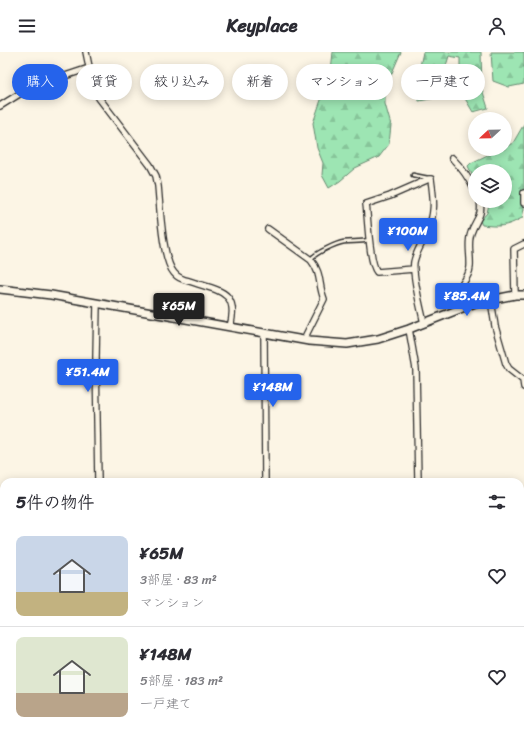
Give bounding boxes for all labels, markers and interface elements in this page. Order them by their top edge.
text: Keyplace [227,10,297,42]
icon: menu [16,15,38,37]
icon: person [486,15,508,37]
chip: 購入 [12,64,68,100]
chip: 賃貸 [76,64,132,100]
chip: 絞り込み [140,64,224,100]
chip: 新着 [232,64,288,100]
chip: マンション [296,64,393,100]
chip: 一戸建て [401,64,485,100]
north arrow [468,112,512,156]
map controls [468,112,512,208]
button: layers [468,164,512,208]
pin: ¥100M [380,218,436,252]
text: ¥100M [388,219,428,242]
pin: ¥85.4M [434,283,500,317]
text: ¥85.4M [444,284,490,307]
pin: ¥65M [155,293,203,327]
text: ¥65M [162,294,196,317]
pin: ¥51.4M [55,359,121,393]
text: ¥51.4M [66,360,110,383]
pin: ¥148M [245,374,301,408]
text: ¥148M [253,375,293,398]
text: 5件の物件 [16,487,94,517]
icon: filters [486,491,508,513]
text: ¥65M [140,538,183,568]
icon: home [48,552,96,600]
icon: heart [486,565,508,587]
text: 3部屋 · 83 m² [140,568,217,591]
text: マンション [140,591,204,614]
text: ¥148M [140,639,191,669]
icon: home [48,653,96,701]
icon: heart [486,666,508,688]
text: 5部屋 · 183 m² [140,669,223,692]
text: 一戸建て [140,692,192,715]

